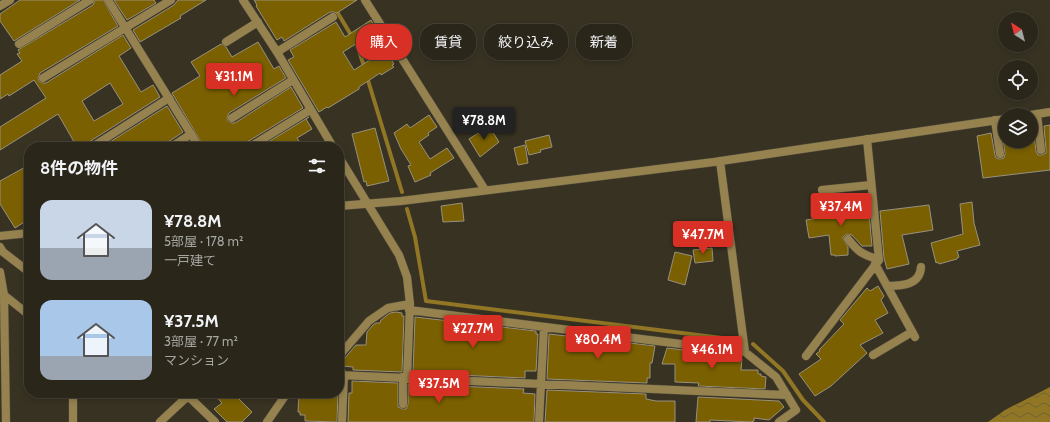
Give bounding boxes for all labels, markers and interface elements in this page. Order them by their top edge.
north arrow [998,12,1038,52]
map controls [998,12,1038,148]
chip: 購入 [356,24,412,60]
chip: 賃貸 [420,24,476,60]
chip: 絞り込み [484,24,568,60]
chip: 新着 [576,24,632,60]
button: locate [998,60,1038,100]
pin: ¥31.1M [201,63,267,97]
text: ¥31.1M [215,68,253,84]
pin: ¥78.8M [451,107,517,141]
button: layers [998,108,1038,148]
text: ¥78.8M [462,112,506,128]
icon: filters [306,155,328,177]
text: 8件の物件 [40,158,118,178]
pin: ¥37.4M [808,193,874,227]
text: ¥37.4M [820,198,862,214]
text: ¥78.8M [164,211,221,231]
icon: home [72,216,120,264]
pin: ¥47.7M [670,221,736,255]
text: ¥47.7M [682,226,724,242]
text: 5部屋 · 178 m² [164,233,243,249]
text: 一戸建て [164,252,216,268]
text: ¥37.5M [164,311,219,331]
pin: ¥27.7M [440,315,506,349]
icon: home [72,316,120,364]
text: ¥27.7M [453,320,494,336]
pin: ¥80.4M [565,326,631,360]
text: ¥80.4M [575,331,621,347]
text: 3部屋 · 77 m² [164,333,238,349]
pin: ¥46.1M [679,336,745,370]
text: ¥46.1M [691,341,733,357]
text: マンション [164,352,229,368]
pin: ¥37.5M [406,370,472,404]
text: ¥37.5M [418,375,460,391]

